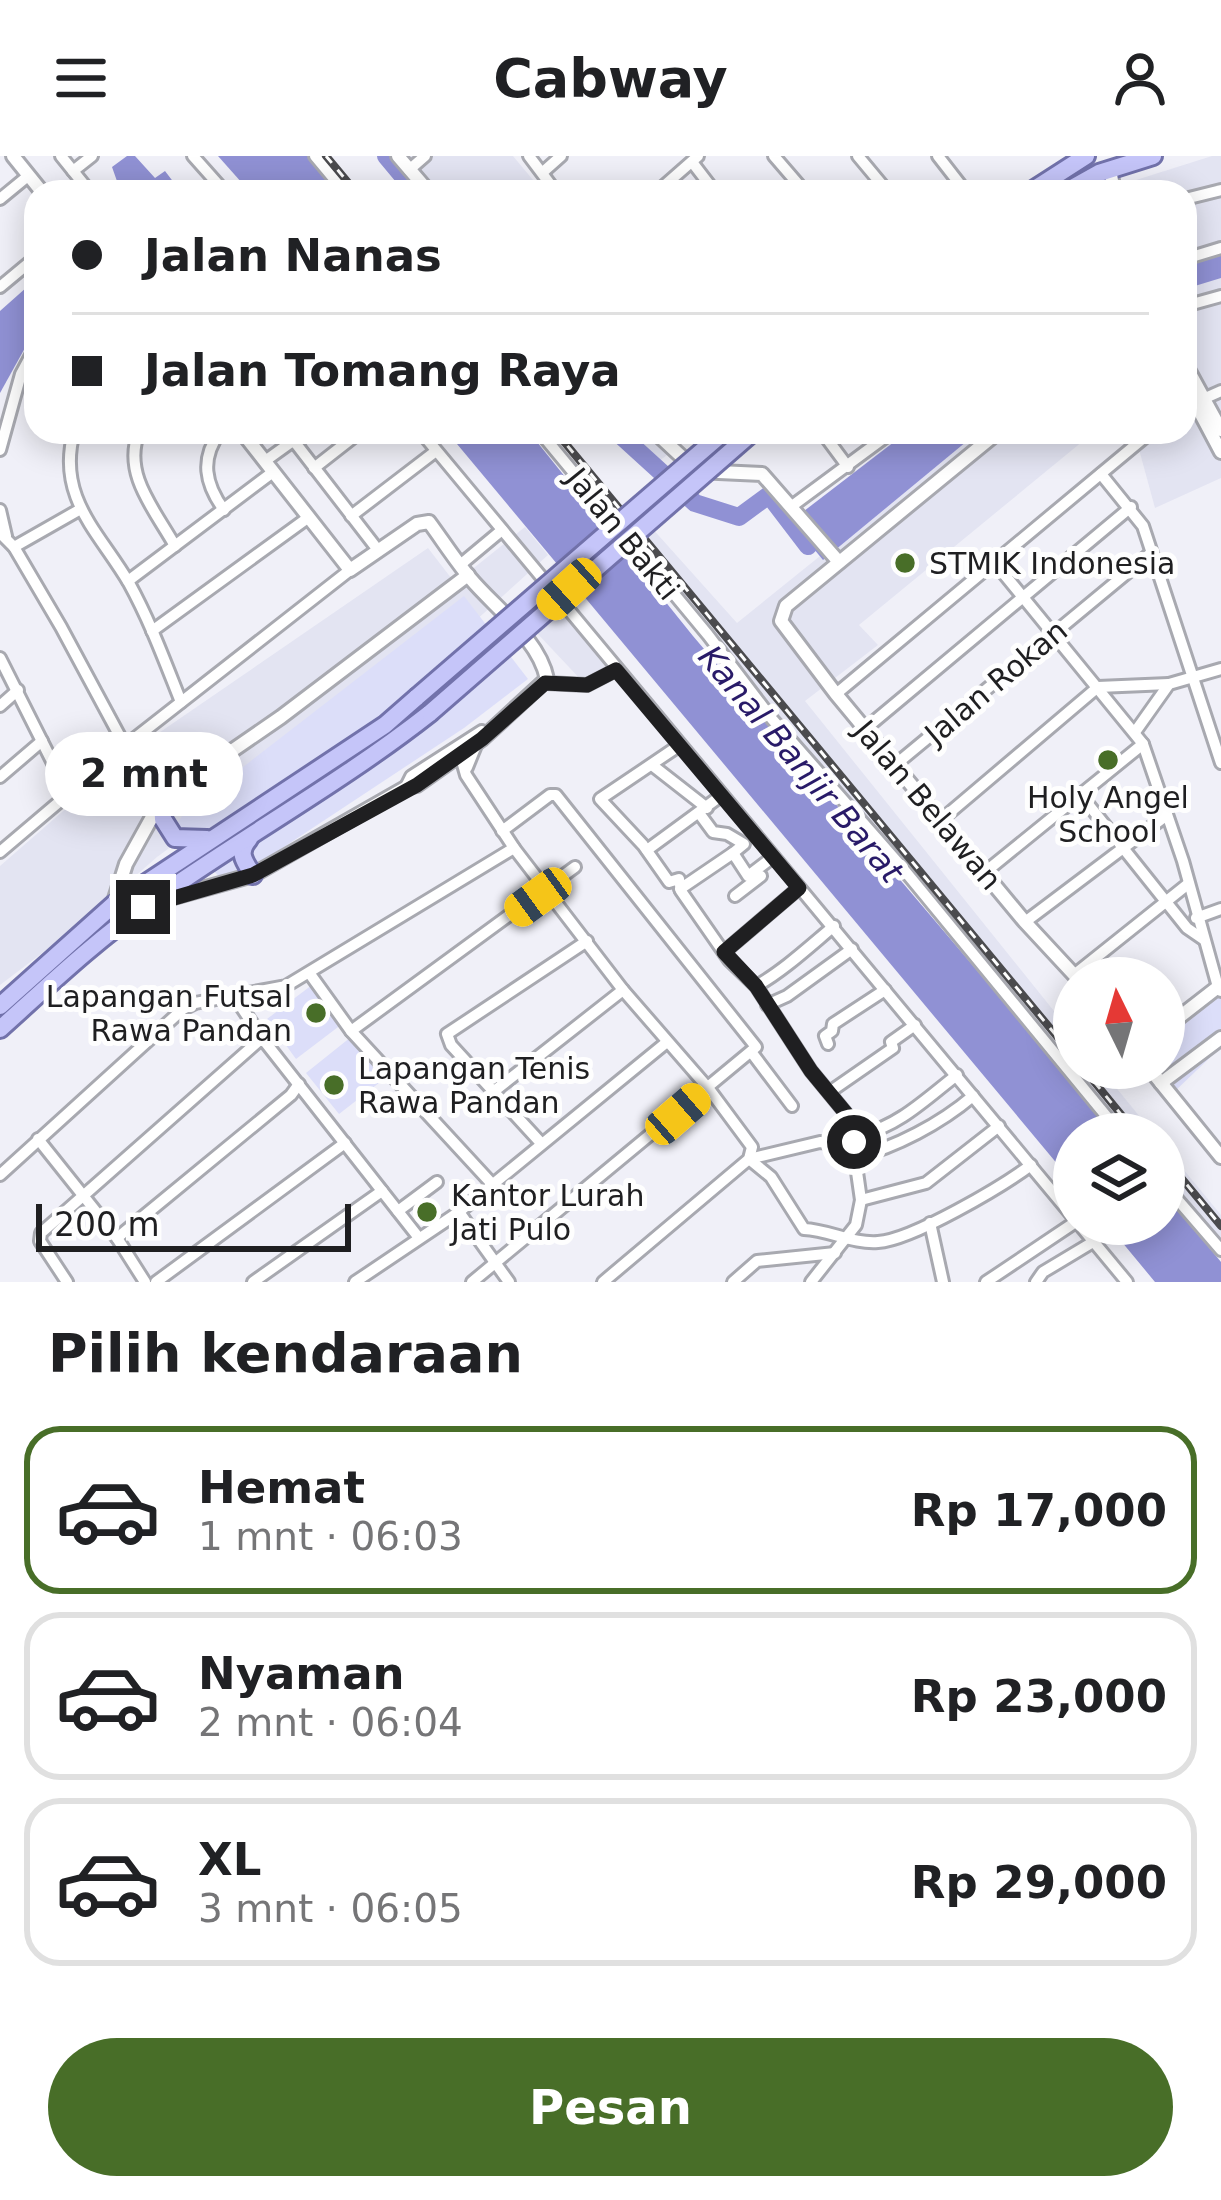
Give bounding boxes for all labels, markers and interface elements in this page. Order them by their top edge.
icon: menu [48,45,114,111]
icon: person [1107,45,1173,111]
text: Cabway [493,47,728,110]
text: Jalan Nanas [144,229,442,282]
text: Jalan Tomang Raya [144,344,621,397]
street label: Jalan Bakti [558,460,687,607]
place label: STMIK Indonesia [929,546,1175,581]
marker: STMIK Indonesia [892,550,918,576]
car [530,552,608,626]
street label: Jalan Rokan [916,612,1074,753]
water label: Kanal Banjir Barat [691,638,912,891]
street label: Jalan Belawan [846,712,1009,897]
callout: 2 mnt [44,733,242,817]
marker: Holy Angel School [1095,747,1121,773]
text: 2 mnt [80,751,208,796]
place label: Holy Angel School [1027,780,1189,849]
car [498,861,578,933]
route end [116,880,170,934]
north arrow [1053,957,1185,1089]
map controls [1053,957,1185,1245]
place label: Lapangan Futsal Rawa Pandan [46,979,292,1048]
marker: Lapangan Futsal Rawa Pandan [303,1000,329,1026]
place label: Lapangan Tenis Rawa Pandan [358,1051,590,1120]
marker: Lapangan Tenis Rawa Pandan [321,1072,347,1098]
car [639,1077,717,1151]
button: layers [1053,1113,1185,1245]
route start [827,1115,881,1169]
place label: Kantor Lurah Jati Pulo [449,1178,644,1247]
scale bar [36,1198,351,1251]
marker: Kantor Lurah Jati Pulo [414,1199,440,1225]
text: 200 m [54,1205,160,1244]
text: Pilih kendaraan [48,1322,523,1385]
icon: car [54,1456,162,1564]
text: Hemat [198,1461,365,1514]
text: Rp 17,000 [911,1484,1167,1537]
text: 1 mnt · 06:03 [198,1514,463,1559]
icon: car [54,1642,162,1750]
text: Nyaman [198,1647,405,1700]
text: Rp 23,000 [911,1670,1167,1723]
text: 2 mnt · 06:04 [198,1700,463,1745]
icon: car [54,1828,162,1936]
text: XL [198,1833,261,1886]
text: Rp 29,000 [911,1856,1167,1909]
text: 3 mnt · 06:05 [198,1886,463,1931]
button: Pesan [48,2038,1173,2176]

